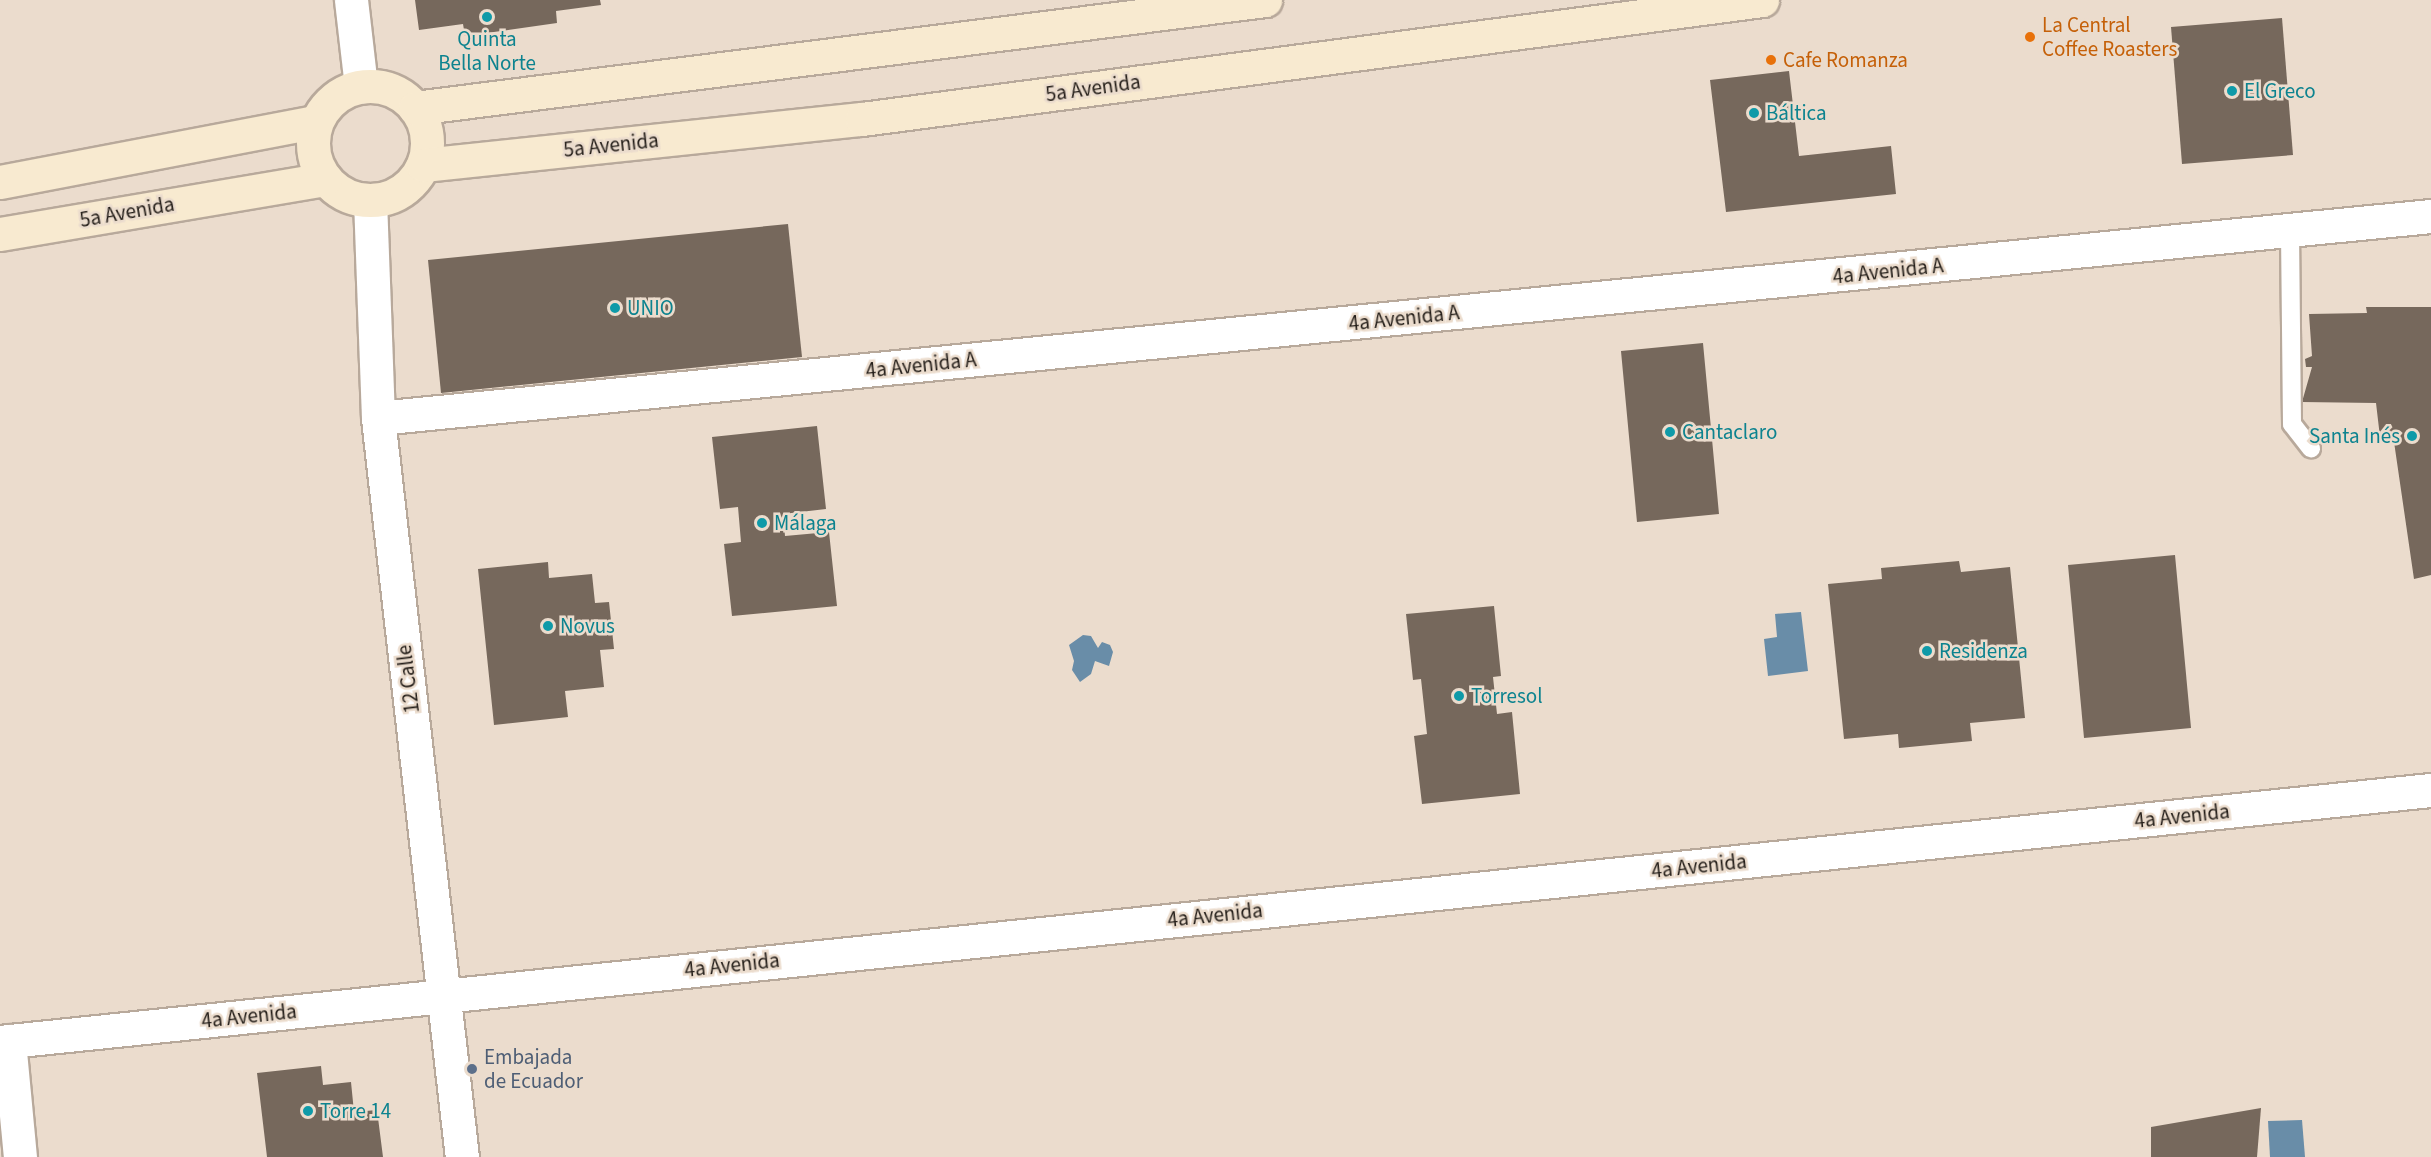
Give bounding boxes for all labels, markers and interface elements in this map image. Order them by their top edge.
marker: Quinta Bella Norte [480,10,494,24]
place label: La Central Coffee Roasters [2042,12,2177,62]
place label: Quinta Bella Norte [438,26,536,76]
marker: La Central Coffee Roasters [2023,30,2037,44]
place label: Cafe Romanza [1783,47,1908,73]
marker: Cafe Romanza [1764,53,1778,67]
street label: 5a Avenida [1044,69,1142,107]
place label: El Greco [2244,78,2316,104]
marker: El Greco [2225,84,2239,98]
place label: Báltica [1766,100,1827,126]
marker: Báltica [1747,106,1761,120]
street label: 5a Avenida [562,127,660,163]
street label: 5a Avenida [78,191,176,233]
street label: 4a Avenida A [1831,253,1945,289]
place label: UNIO [627,295,674,321]
street label: 4a Avenida A [1347,300,1461,336]
marker: UNIO [608,301,622,315]
street label: 4a Avenida A [864,347,978,383]
place label: Cantaclaro [1682,419,1777,445]
place label: Santa Inés [2309,423,2400,449]
marker: Cantaclaro [1663,425,1677,439]
marker: Santa Inés [2405,429,2419,443]
place label: Málaga [774,510,837,536]
marker: Málaga [755,516,769,530]
place label: Novus [560,613,615,639]
marker: Novus [541,619,555,633]
place label: Residenza [1939,638,2028,664]
street label: 12 Calle [391,643,425,715]
marker: Residenza [1920,644,1934,658]
place label: Torresol [1471,683,1543,709]
marker: Torresol [1452,689,1466,703]
street label: 4a Avenida [2133,798,2231,834]
street label: 4a Avenida [1650,848,1748,884]
street label: 4a Avenida [1166,897,1264,933]
street label: 4a Avenida [683,947,781,983]
street label: 4a Avenida [200,998,298,1034]
place label: Embajada de Ecuador [484,1044,583,1094]
marker: Embajada de Ecuador [465,1062,479,1076]
place label: Torre 14 [320,1098,391,1124]
marker: Torre 14 [301,1104,315,1118]

